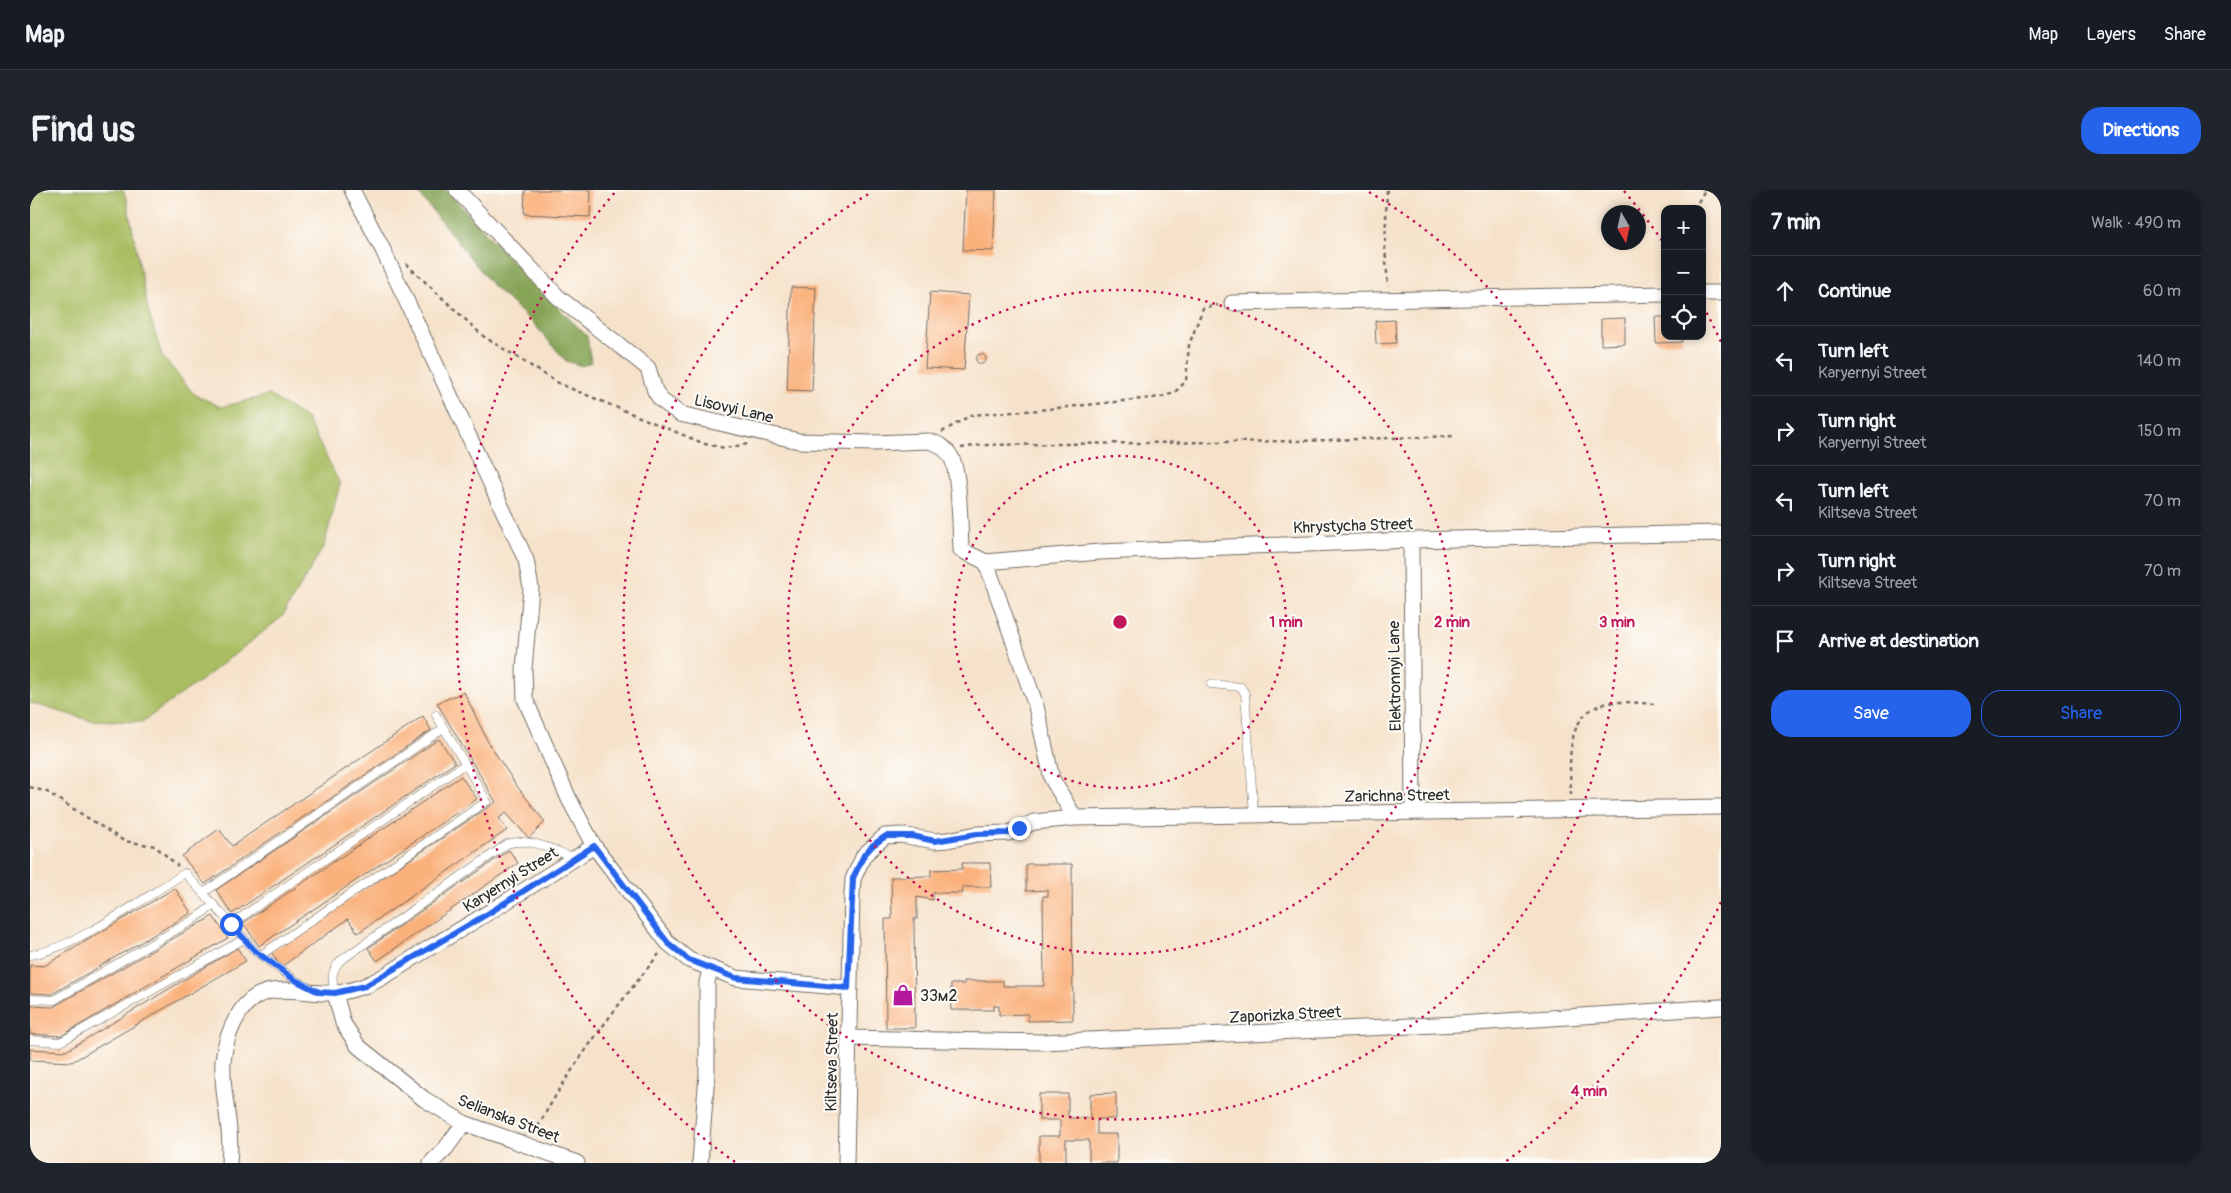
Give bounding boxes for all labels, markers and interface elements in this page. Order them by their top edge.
text: Map [25,20,65,49]
text: Map [2029,23,2058,46]
text: Layers [2086,23,2136,46]
text: Share [2164,23,2206,46]
button: Directions [2081,107,2201,154]
text: Find us [30,108,135,152]
north arrow [1601,205,1646,250]
map controls [1661,205,1706,340]
button: + [1661,205,1706,250]
text: 7 min [1771,209,1821,236]
text: Walk · 490 m [2091,213,2181,233]
button: − [1661,250,1706,295]
icon: ahead [1771,277,1799,305]
text: Continue [1818,279,1891,303]
text: 60 m [2143,281,2181,301]
button: locate [1661,295,1706,340]
text: Turn left [1818,339,1888,363]
icon: left [1771,347,1799,375]
text: 140 m [2137,351,2181,371]
text: Karyernyi Street [1818,363,1926,383]
street label: Lisovyi Lane [692,390,776,428]
text: Turn right [1818,409,1896,433]
icon: right [1771,417,1799,445]
text: 150 m [2137,421,2181,441]
text: Karyernyi Street [1818,433,1926,453]
text: Turn left [1818,479,1888,503]
icon: left [1771,487,1799,515]
text: 70 m [2144,491,2181,511]
text: Kiltseva Street [1818,503,1917,523]
street label: Khrystycha Street [1293,514,1414,538]
text: Turn right [1818,549,1896,573]
icon: right [1771,557,1799,585]
text: 70 m [2144,561,2181,581]
text: Kiltseva Street [1818,573,1917,593]
centre of rings [1111,613,1129,631]
text: 1 min [1269,613,1303,632]
text: 2 min [1434,613,1470,632]
text: 3 min [1599,613,1635,632]
street label: Elektronnyi Lane [1384,620,1406,732]
icon: arrive [1771,627,1799,655]
text: Arrive at destination [1818,629,1979,653]
button: Save [1771,690,1971,737]
button: Share [1981,690,2181,737]
street label: Zarichna Street [1344,785,1451,807]
route end [1008,817,1031,840]
street label: Karyernyi Street [459,842,562,917]
route start [220,913,243,936]
shop icon: 33м2 [890,982,916,1008]
place label: 33м2 [920,986,957,1006]
street label: Zaporizka Street [1228,1002,1342,1028]
street label: Kiltseva Street [821,1012,843,1112]
text: 4 min [1571,1082,1608,1101]
street label: Selianska Street [455,1090,563,1148]

